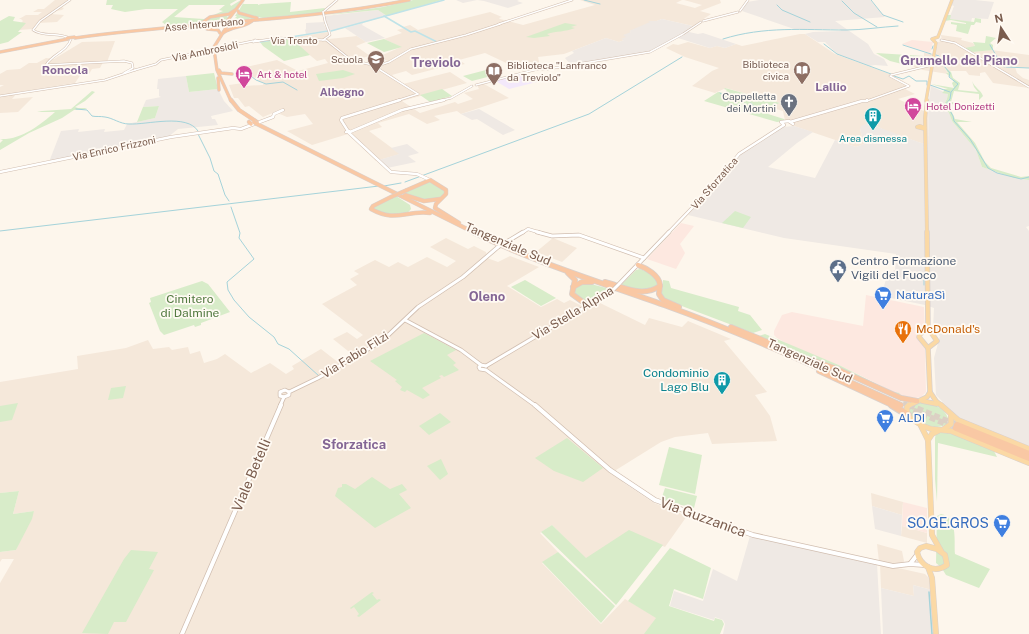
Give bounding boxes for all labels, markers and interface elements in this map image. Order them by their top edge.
north arrow [981,8,1021,48]
text: N [993,11,1004,25]
street label: Asse Interurbano [164,15,244,33]
street label: Via Trento [270,34,318,46]
street label: Via Ambrosioli [171,38,239,64]
school or university icon: Scuola [366,49,386,74]
place label: Scuola [331,53,363,65]
district label: Grumello del Piano [900,53,1018,68]
district label: Treviolo [411,55,461,70]
place label: Biblioteca civica [743,58,789,82]
place label: Biblioteca "Lanfranco da Treviolo" [507,59,607,83]
library icon: Biblioteca civica [792,60,812,85]
library icon: Biblioteca "Lanfranco da Treviolo" [484,61,504,86]
district label: Roncola [42,63,88,77]
hotel icon: Art & hotel [234,64,254,89]
place label: Art & hotel [257,68,307,80]
district label: Lallio [815,80,847,94]
district label: Albegno [320,86,364,98]
place label: Cappelletta dei Mortini [722,90,776,114]
church icon: Cappelletta dei Mortini [779,92,799,117]
hotel icon: Hotel Donizetti [903,96,923,121]
place label: Hotel Donizetti [926,100,995,112]
building icon: Area dismessa [863,106,883,131]
place label: Area dismessa [839,132,907,144]
street label: Via Enrico Frizzoni [71,133,157,163]
street label: Via Sforzatica [688,155,740,211]
street label: Tangenziale Sud [463,220,553,268]
place label: Centro Formazione Vigili del Fuoco [851,254,956,282]
public building icon: Centro Formazione Vigili del Fuoco [828,258,848,283]
street label: Via Stella Alpina [530,283,616,343]
supermarket icon: NaturaSì [873,285,893,310]
place label: NaturaSì [896,288,945,302]
district label: Oleno [469,289,505,304]
park label: Cimitero di Dalmine [161,292,220,320]
restaurant icon: McDonald's [893,319,913,344]
place label: McDonald's [916,322,980,336]
street label: Via Fabio Filzi [319,329,391,381]
street label: Tangenziale Sud [765,336,855,386]
place label: Condominio Lago Blu [643,366,709,394]
building icon: Condominio Lago Blu [712,370,732,395]
supermarket icon: ALDI [875,408,895,433]
place label: ALDI [898,411,925,425]
street label: Viale Betelli [228,436,274,514]
district label: Sforzatica [322,437,386,452]
street label: Via Guzzanica [658,494,748,540]
supermarket icon: SO.GE.GROS [992,513,1012,538]
place label: SO.GE.GROS [907,515,989,531]

